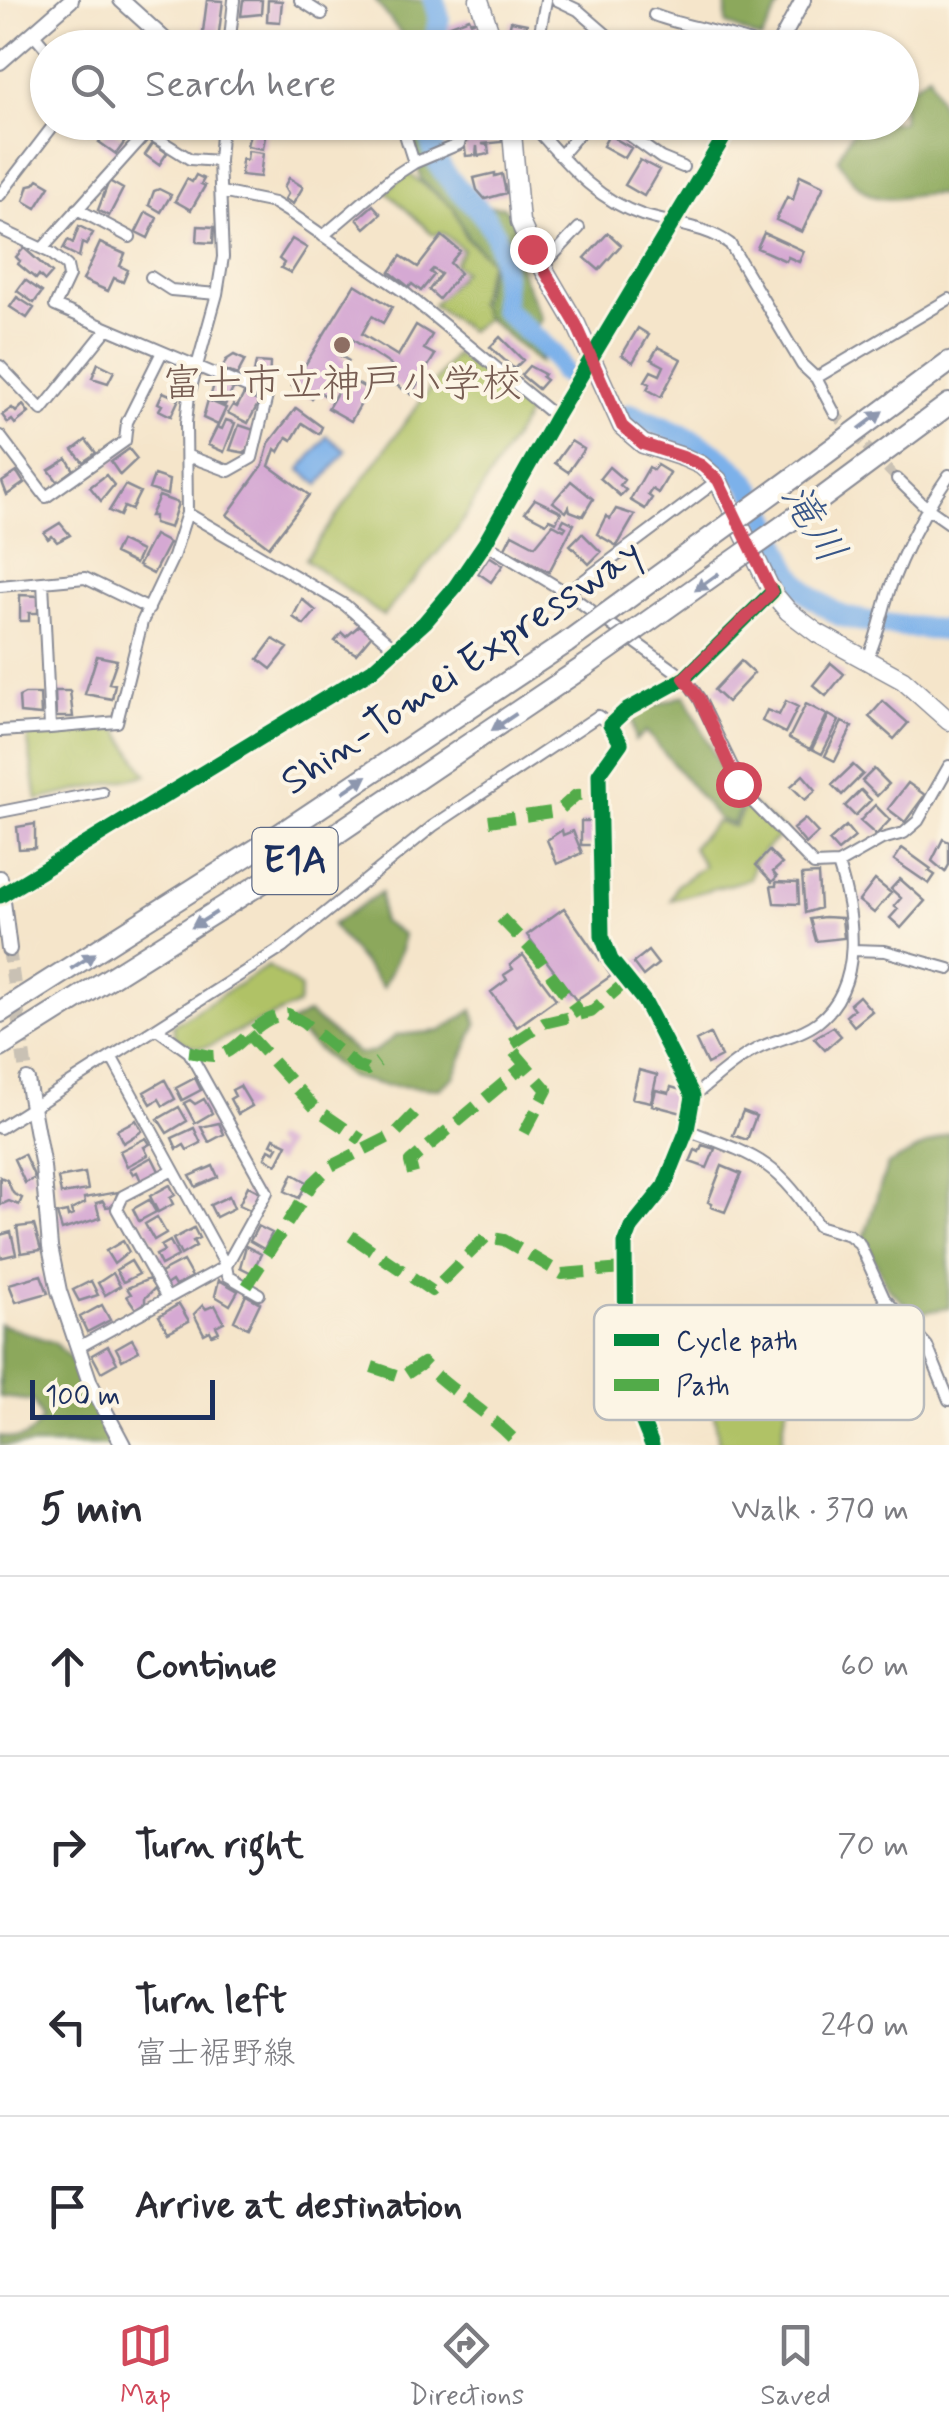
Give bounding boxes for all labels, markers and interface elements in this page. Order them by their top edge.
search box [30,30,919,140]
icon: search [65,58,120,113]
text: Search here [145,61,336,110]
route end [510,227,556,273]
marker: 富士市立神戸小学校 [331,334,353,356]
place label: 富士市立神戸小学校 [162,359,522,411]
one-way arrow [858,410,884,430]
water label: 滝川 [767,474,857,574]
street label: Shin-Tomei Expressway [271,528,653,808]
one-way arrow [694,572,720,592]
one-way arrow [491,712,518,731]
route start [716,762,762,808]
one-way arrow [342,775,369,794]
road number: E1A [252,828,338,894]
one-way arrow [190,910,217,928]
one-way arrow [69,953,97,971]
legend [594,1305,924,1420]
text: Cycle path [676,1324,798,1361]
text: Path [676,1369,730,1406]
scale bar [30,1375,215,1420]
text: 100 m [45,1379,120,1416]
text: 5 min [40,1483,143,1538]
text: Walk · 370 m [731,1489,909,1531]
icon: ahead [40,1639,95,1694]
text: Continue [135,1642,277,1691]
text: 60 m [840,1645,909,1687]
icon: right [40,1819,95,1874]
text: Turn right [135,1822,304,1871]
text: 70 m [837,1825,909,1867]
text: Turn left [135,1977,287,2026]
icon: left [40,1999,95,2054]
text: 240 m [821,2005,909,2047]
text: 富士裾野線 [135,2033,295,2075]
icon: arrive [40,2179,95,2234]
text: Arrive at destination [135,2182,462,2231]
tab: Map [118,2318,173,2415]
tab: Directions [409,2318,524,2415]
tab: Saved [760,2318,831,2415]

